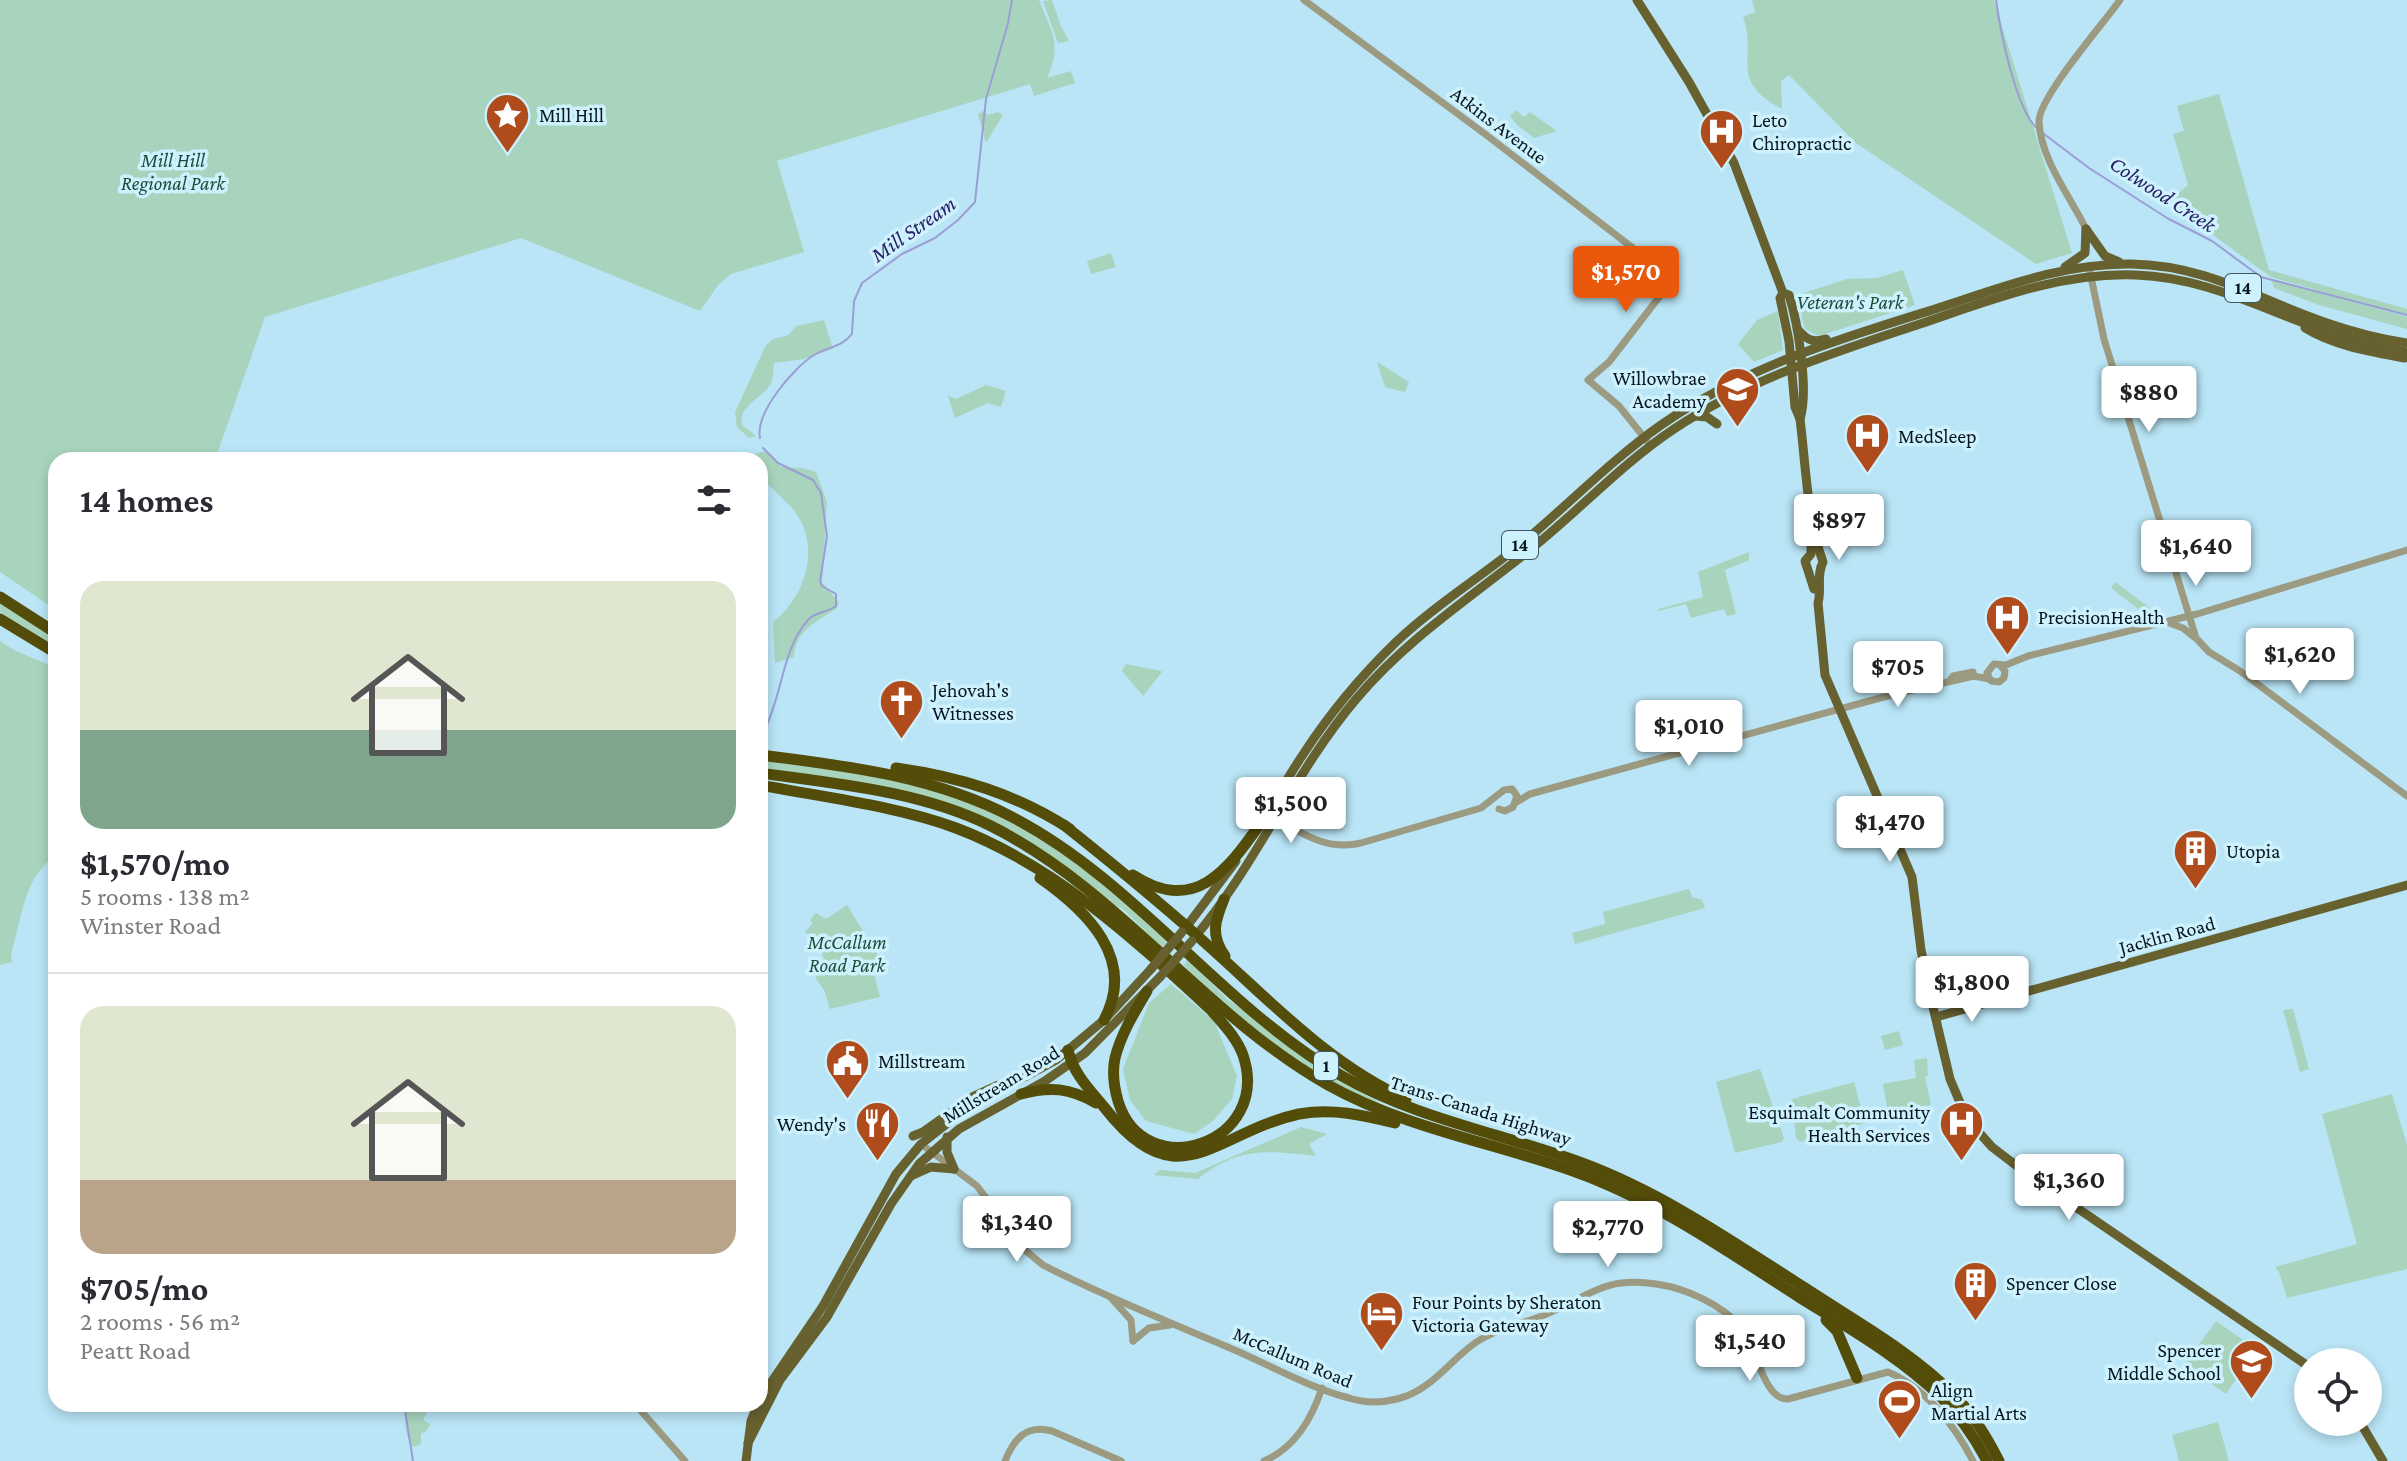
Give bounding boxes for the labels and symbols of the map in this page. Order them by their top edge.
street label: Atkins Avenue [1447,82,1551,168]
place icon: Mill Hill [484,91,532,154]
place label: Mill Hill [539,104,604,126]
hospital icon: Leto Chiropractic [1697,108,1745,171]
place label: Leto Chiropractic [1752,109,1852,155]
park label: Mill Hill Regional Park [121,149,226,195]
water label: Colwood Creek [2105,150,2222,238]
water label: Mill Stream [865,191,960,268]
pin: $1,570 [1561,246,1691,314]
road number: 14 [2225,274,2261,302]
park label: Veteran's Park [1797,291,1905,313]
school or university icon: Willowbrae Academy [1713,366,1761,429]
pin: $880 [2102,366,2196,434]
place label: Willowbrae Academy [1613,367,1707,413]
hospital icon: MedSleep [1843,412,1891,475]
place label: MedSleep [1898,425,1977,448]
pin: $897 [1792,494,1886,562]
pin: $1,640 [2131,520,2261,588]
road number: 14 [1502,531,1538,559]
hospital icon: PrecisionHealth [1983,593,2031,656]
place label: PrecisionHealth [2038,606,2165,628]
pin: $1,620 [2235,628,2365,696]
pin: $705 [1851,641,1945,709]
church icon: Jehovah's Witnesses [877,677,925,740]
place label: Jehovah's Witnesses [930,679,1014,724]
pin: $1,010 [1624,700,1754,768]
pin: $1,500 [1226,777,1356,845]
pin: $1,470 [1825,796,1955,864]
building icon: Utopia [2171,827,2219,890]
place label: Utopia [2226,840,2280,863]
street label: Jacklin Road [2115,912,2218,960]
park label: McCallum Road Park [806,931,887,976]
pin: $1,800 [1907,956,2037,1024]
public building icon: Millstream [823,1037,871,1100]
street label: Millstream Road [939,1040,1064,1127]
place label: Millstream [878,1050,966,1072]
road number: 1 [1314,1052,1338,1080]
street label: Trans-Canada Highway [1387,1070,1575,1151]
restaurant icon: Wendy's [853,1100,901,1163]
hospital icon: Esquimalt Community Health Services [1937,1100,1985,1163]
place label: Esquimalt Community Health Services [1748,1101,1931,1146]
place label: Wendy's [777,1113,846,1136]
pin: $1,360 [2004,1154,2134,1222]
pin: $1,340 [952,1196,1082,1264]
pin: $2,770 [1543,1201,1673,1269]
building icon: Spencer Close [1951,1259,1999,1322]
place label: Spencer Close [2006,1272,2117,1295]
hotel icon: Four Points by Sheraton Victoria Gateway [1357,1289,1405,1352]
place label: Four Points by Sheraton Victoria Gateway [1412,1291,1602,1337]
pin: $1,540 [1685,1315,1815,1383]
street label: McCallum Road [1230,1322,1356,1392]
school or university icon: Spencer Middle School [2228,1338,2276,1401]
place label: Spencer Middle School [2107,1339,2221,1384]
sports icon: Align Martial Arts [1876,1378,1924,1441]
place label: Align Martial Arts [1931,1379,2027,1424]

